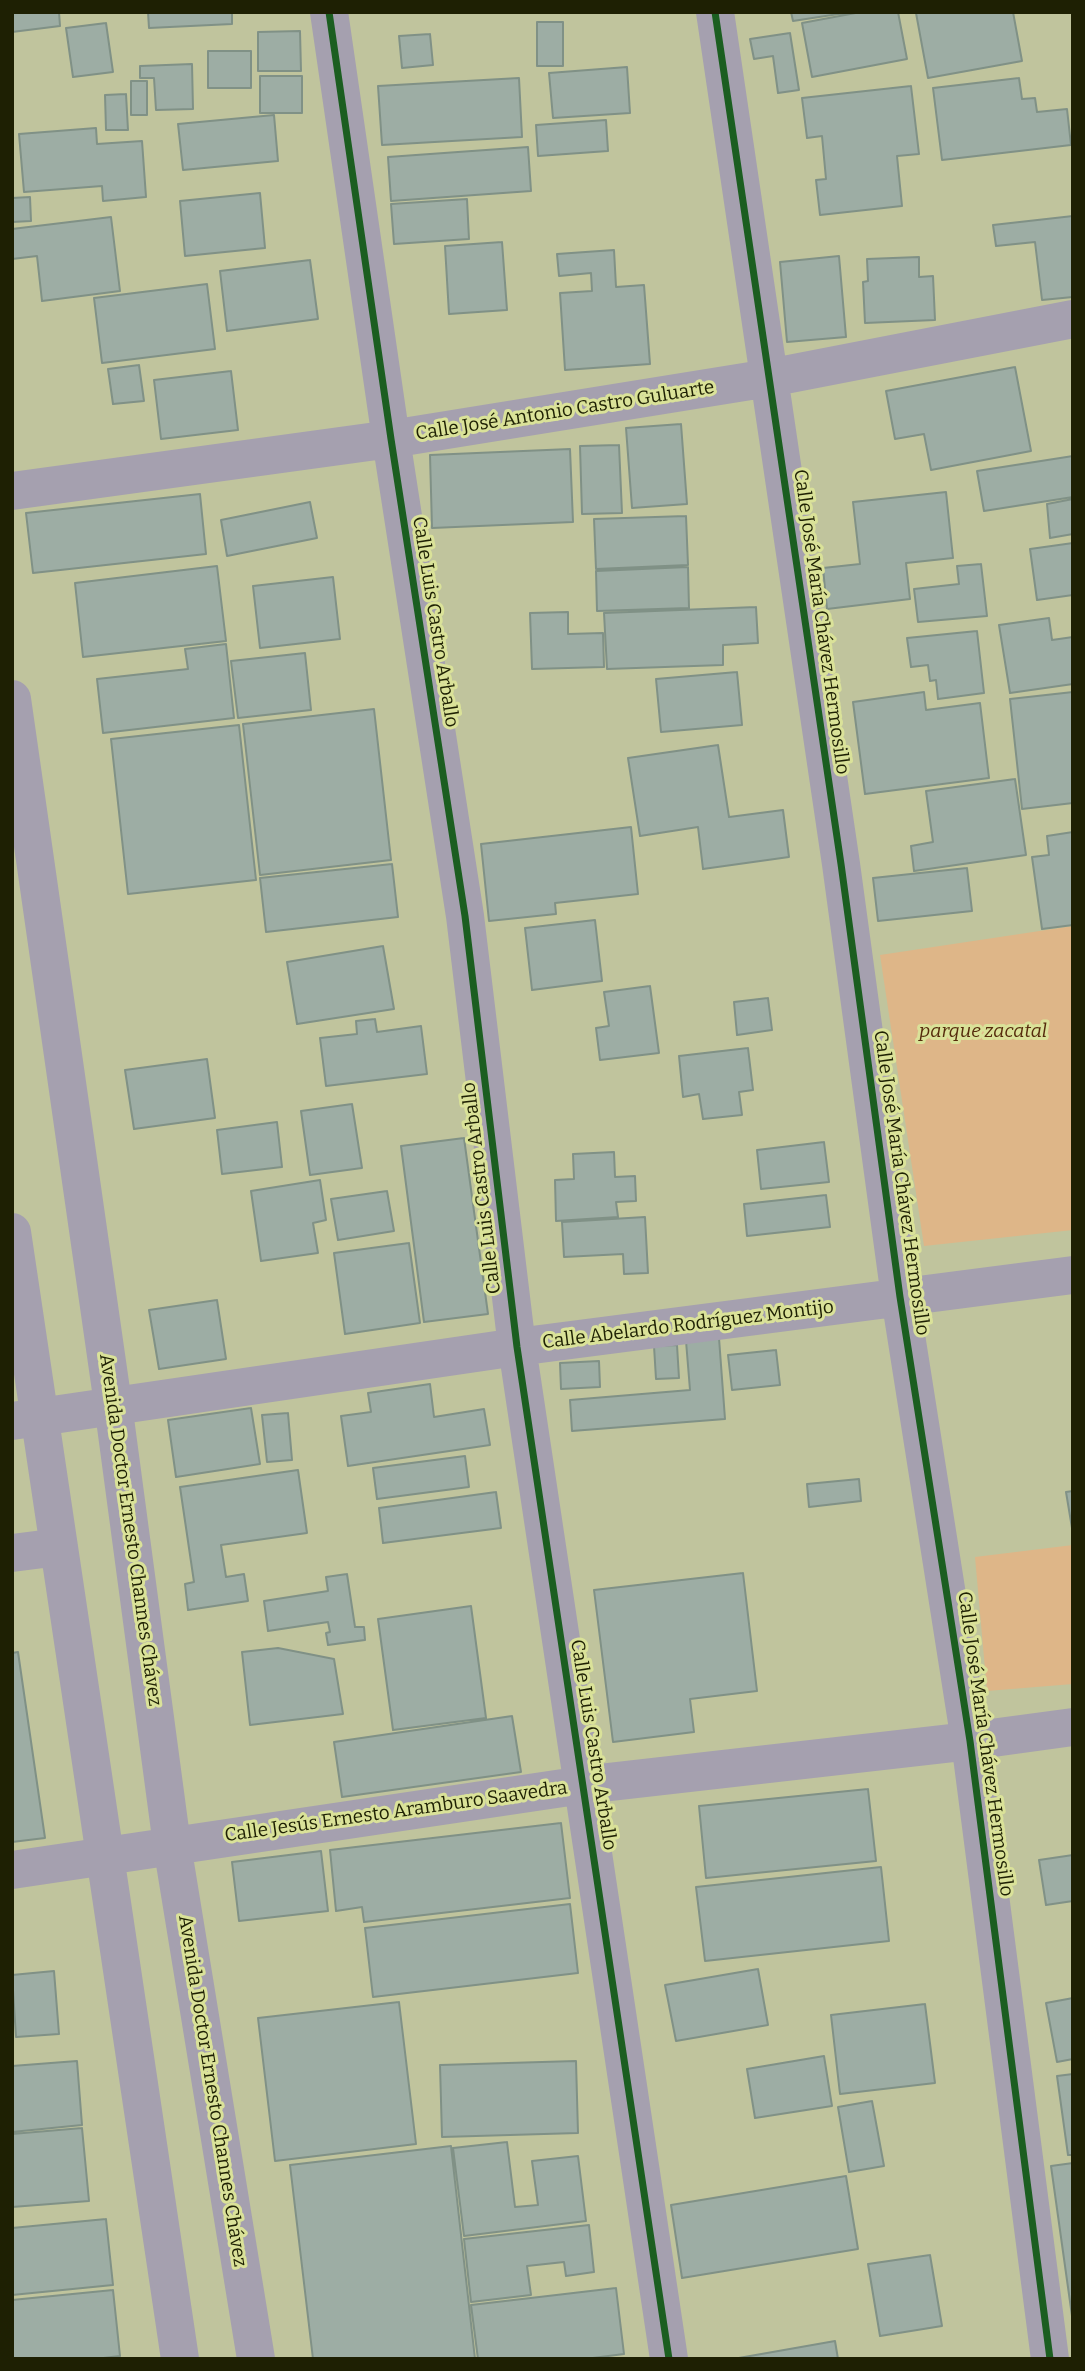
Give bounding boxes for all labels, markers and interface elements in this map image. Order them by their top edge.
street label: Calle José Antonio Castro Guluarte [414,376,716,446]
street label: Calle José María Chávez Hermosillo [788,468,854,776]
street label: Calle Luis Castro Arballo [407,515,463,729]
park label: parque zacatal [919,1021,1047,1043]
street label: Calle José María Chávez Hermosillo [868,1029,934,1337]
street label: Calle Luis Castro Arballo [458,1081,506,1295]
street label: Calle Abelardo Rodríguez Montijo [541,1296,835,1354]
street label: Avenida Doctor Ernesto Channes Chávez [94,1352,166,1708]
street label: Calle José María Chávez Hermosillo [952,1590,1018,1898]
street label: Calle Luis Castro Arballo [565,1638,621,1852]
street label: Calle Jesús Ernesto Aramburo Saavedra [223,1777,569,1847]
street label: Avenida Doctor Ernesto Channes Chávez [173,1914,251,2268]

